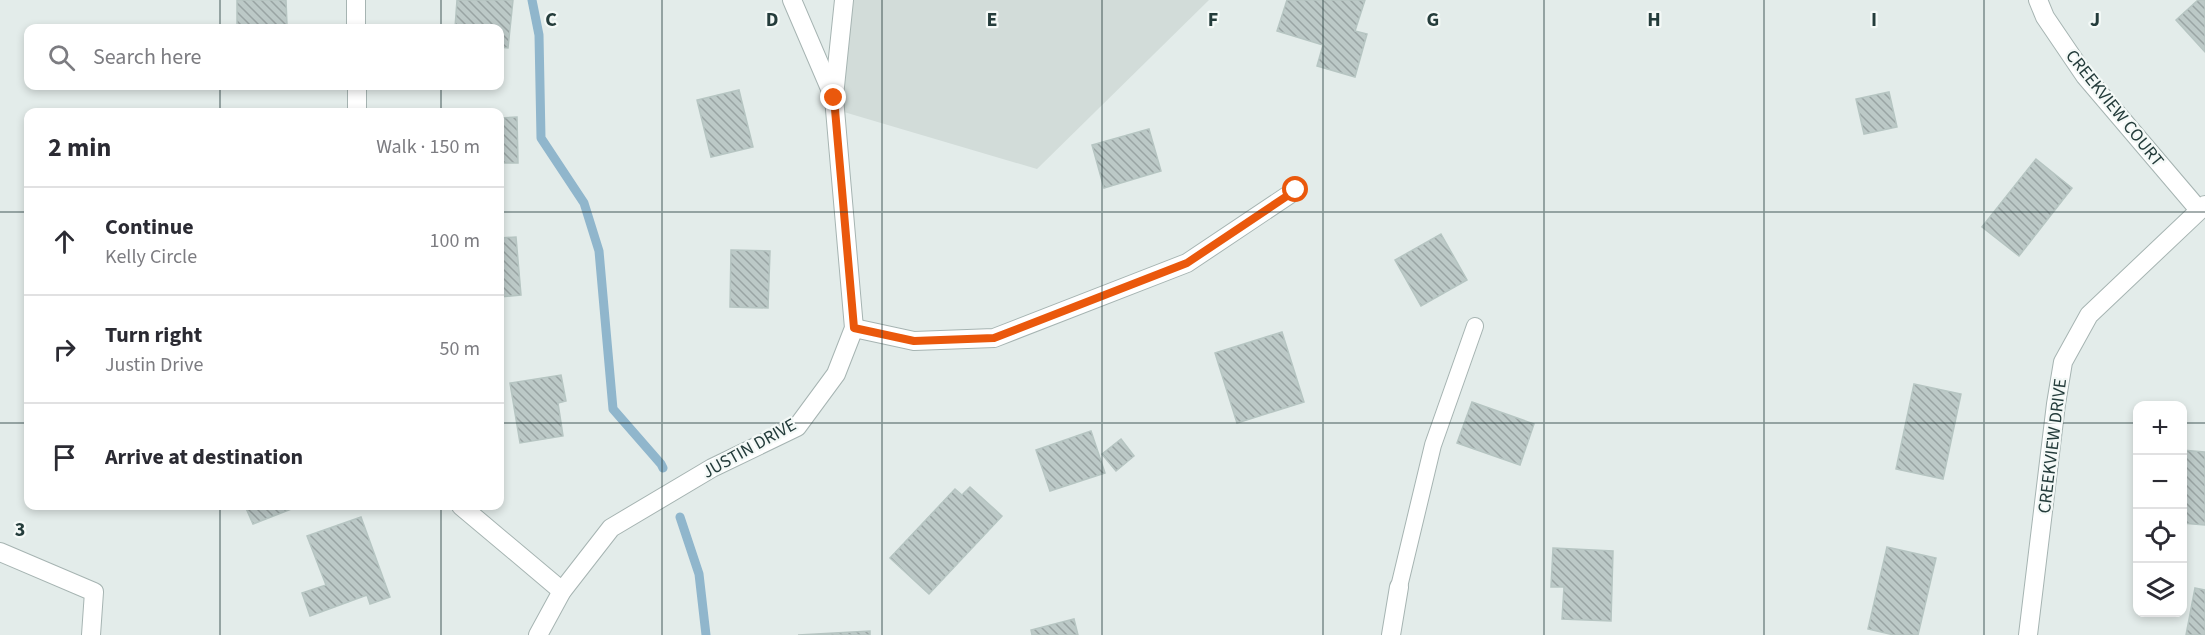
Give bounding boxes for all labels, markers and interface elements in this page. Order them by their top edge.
text: C [545,6,557,34]
text: D [766,6,778,34]
text: E [987,6,997,34]
text: F [1208,6,1218,34]
text: G [1427,6,1439,34]
text: H [1647,6,1661,34]
text: I [1871,6,1877,34]
text: J [2090,6,2100,34]
search box [24,24,504,90]
icon: search [45,41,78,74]
text: Search here [93,41,201,73]
street label: CREEKVIEW COURT [2060,45,2170,172]
route end [820,84,846,110]
text: 2 min [48,129,111,166]
text: Walk · 150 m [376,133,480,161]
route start [1282,176,1308,202]
text: Continue [105,211,194,243]
icon: ahead [48,225,81,258]
text: 100 m [430,227,480,255]
text: Kelly Circle [105,243,197,271]
text: Turn right [105,319,202,351]
icon: right [48,333,81,366]
text: 50 m [440,335,480,363]
text: Justin Drive [105,351,203,379]
street label: CREEKVIEW DRIVE [2032,377,2073,515]
map controls [2133,401,2187,617]
button: + [2133,401,2187,455]
street label: JUSTIN DRIVE [698,412,801,485]
icon: arrive [48,441,81,474]
text: Arrive at destination [105,441,303,473]
button: − [2133,455,2187,509]
button: locate [2133,509,2187,563]
text: 3 [15,516,25,544]
button: layers [2133,563,2187,617]

